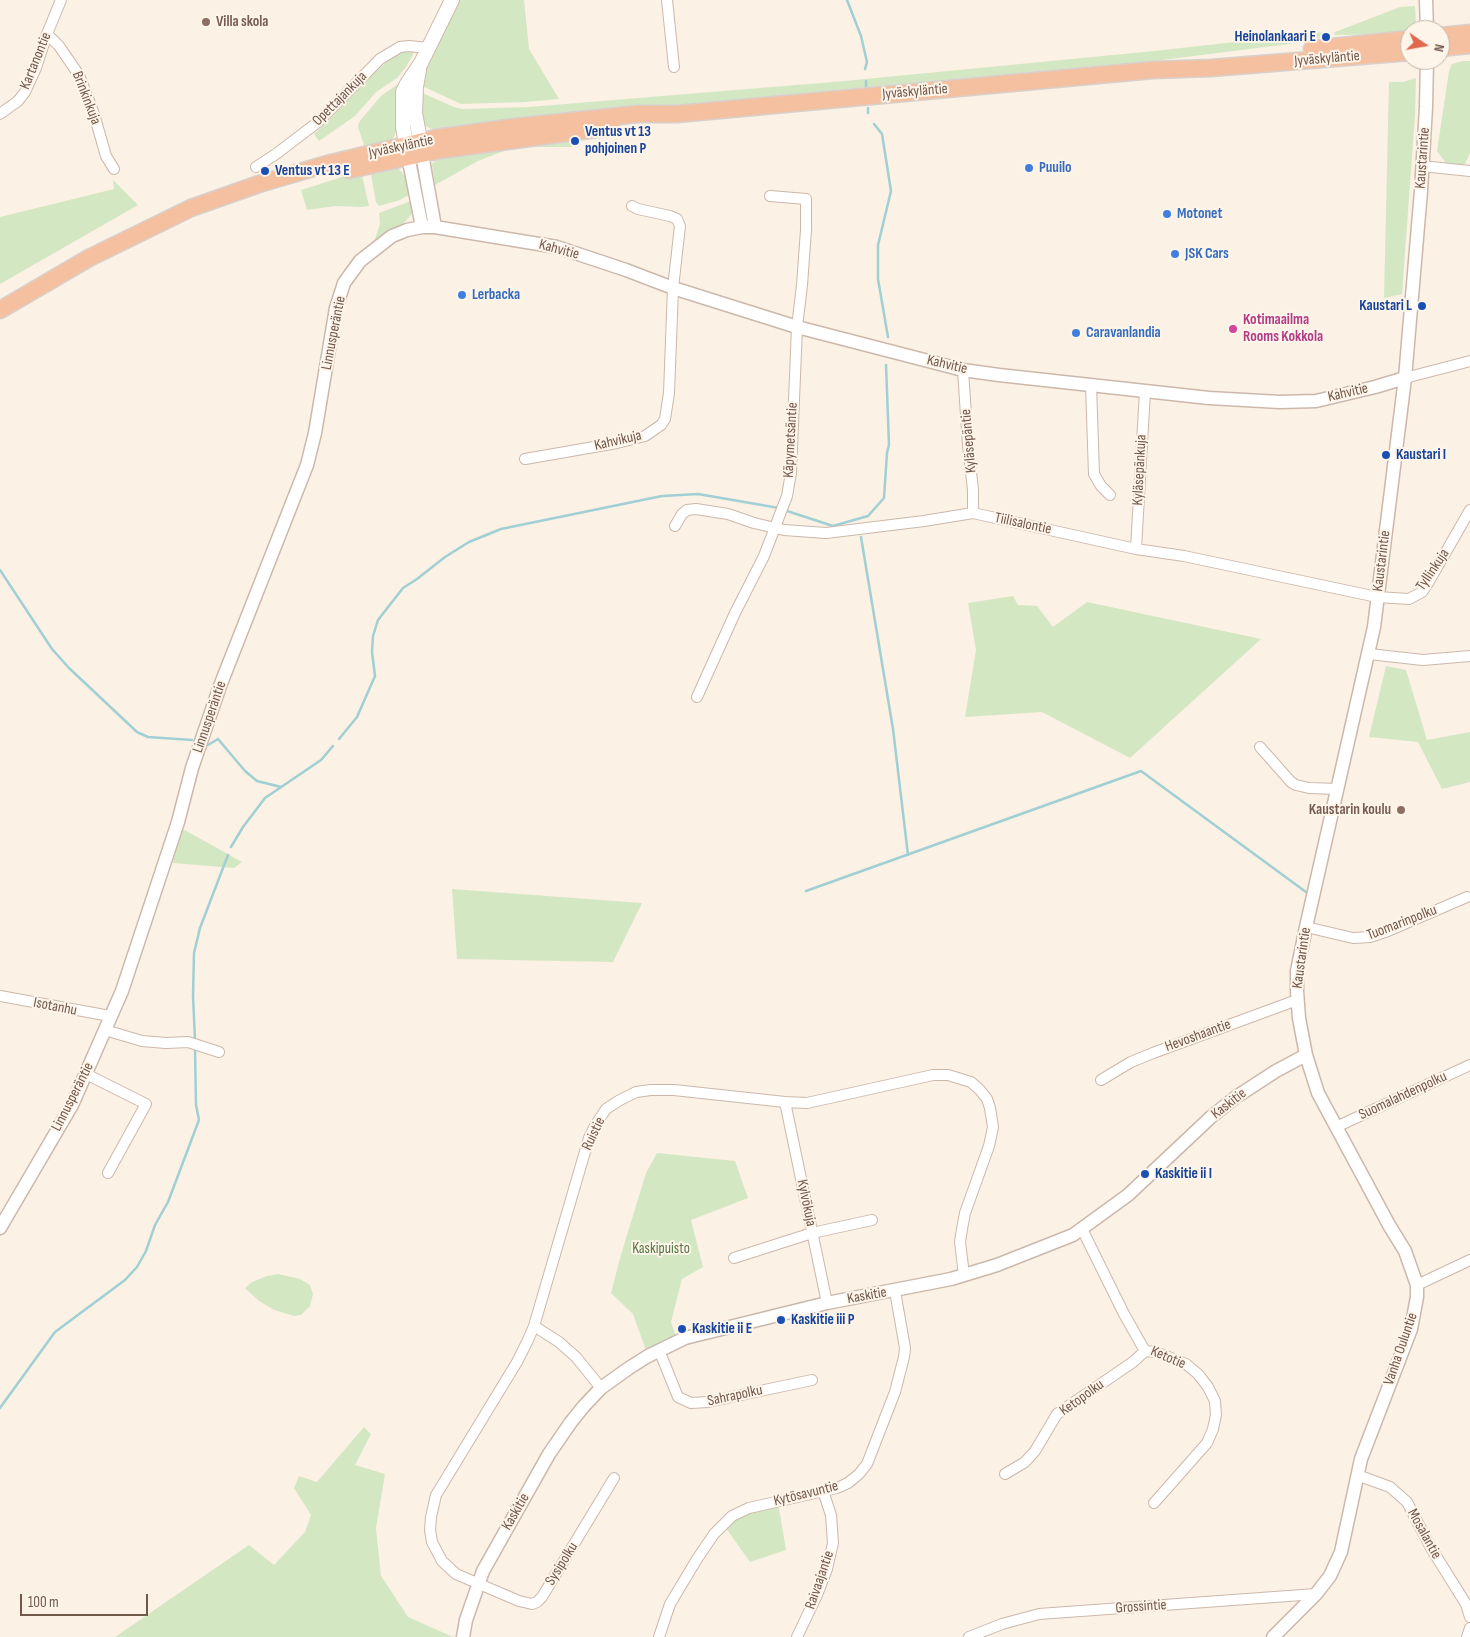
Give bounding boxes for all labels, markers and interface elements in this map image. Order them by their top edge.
place label: Villa skola [216,13,268,31]
marker: Villa skola [200,16,212,28]
north arrow [1400,20,1450,70]
place label: Heinolankaari E [1234,28,1316,46]
street label: Kartanontie [16,30,56,92]
marker: Heinolankaari E [1320,31,1332,43]
text: N [1430,43,1448,53]
street label: Jyväskyläntie [1294,47,1360,71]
street label: Opettajankuja [309,68,371,130]
street label: Brinkinkuja [68,69,104,127]
street label: Jyväskyläntie [882,80,948,104]
place label: Ventus vt 13 pohjoinen P [585,123,651,158]
street label: Kaustarintie [1412,127,1434,189]
street label: Jyväskyläntie [367,131,435,163]
marker: Ventus vt 13 pohjoinen P [569,135,581,147]
place label: Puuilo [1039,159,1072,177]
place label: Ventus vt 13 E [275,162,350,180]
marker: Puuilo [1023,162,1035,174]
marker: Ventus vt 13 E [259,165,271,177]
place label: Motonet [1177,205,1222,223]
marker: Motonet [1161,208,1173,220]
street label: Kahvitie [537,236,581,264]
place label: JSK Cars [1185,245,1229,263]
marker: JSK Cars [1169,248,1181,260]
place label: Lerbacka [472,286,520,304]
marker: Lerbacka [456,289,468,301]
street label: Linnusperäntie [318,295,350,371]
place label: Kaustari L [1359,297,1412,315]
marker: Kaustari L [1416,300,1428,312]
place label: Kotimaailma Rooms Kokkola [1243,311,1323,346]
marker: Kotimaailma Rooms Kokkola [1227,323,1239,335]
place label: Caravanlandia [1086,324,1161,342]
marker: Caravanlandia [1070,327,1082,339]
street label: Kahvitie [925,352,969,378]
street label: Kahvitie [1326,380,1370,406]
street label: Käpymetsäntie [780,402,802,478]
street label: Kyläsepäntie [957,408,981,474]
street label: Kahvikuja [593,427,643,455]
street label: Kyläsepänkuja [1129,434,1151,506]
place label: Kaustari I [1396,446,1446,464]
marker: Kaustari I [1380,449,1392,461]
street label: Tiilisalontie [993,509,1053,539]
street label: Kaustarintie [1369,529,1395,593]
street label: Tyllinkuja [1412,546,1454,594]
street label: Linnusperäntie [189,679,231,755]
place label: Kaustarin koulu [1309,801,1391,819]
marker: Kaustarin koulu [1395,804,1407,816]
street label: Tuomarinpolku [1364,901,1440,945]
street label: Kaustarintie [1289,926,1315,990]
street label: Isotanhu [32,994,78,1020]
street label: Hevoshaantie [1163,1016,1233,1056]
street label: Linnusperäntie [48,1060,98,1134]
street label: Suomalahdenpolku [1356,1068,1450,1124]
street label: Kaskitie [1208,1085,1250,1123]
street label: Ruistie [578,1114,610,1154]
place label: Kaskitie ii I [1155,1165,1212,1183]
marker: Kaskitie ii I [1139,1168,1151,1180]
street label: Kylvökuja [792,1178,820,1228]
park label: Kaskipuisto [632,1240,690,1258]
street label: Kaskitie [846,1284,888,1308]
street label: Vanha Ouluntie [1380,1310,1422,1388]
place label: Kaskitie iii P [791,1311,854,1329]
marker: Kaskitie iii P [775,1314,787,1326]
place label: Kaskitie ii E [692,1320,752,1338]
marker: Kaskitie ii E [676,1323,688,1335]
street label: Ketotie [1148,1343,1188,1373]
street label: Ketopolku [1056,1376,1108,1420]
street label: Sahrapolku [706,1381,764,1411]
street label: Kytösavuntie [772,1477,840,1511]
street label: Kaskitie [498,1490,534,1534]
street label: Mosalantie [1403,1506,1445,1562]
street label: Sysipolku [542,1539,582,1589]
street label: Raivaajantie [802,1548,838,1612]
scale bar [22,1584,150,1616]
text: 100 m [28,1593,59,1612]
street label: Grossintie [1115,1596,1167,1618]

